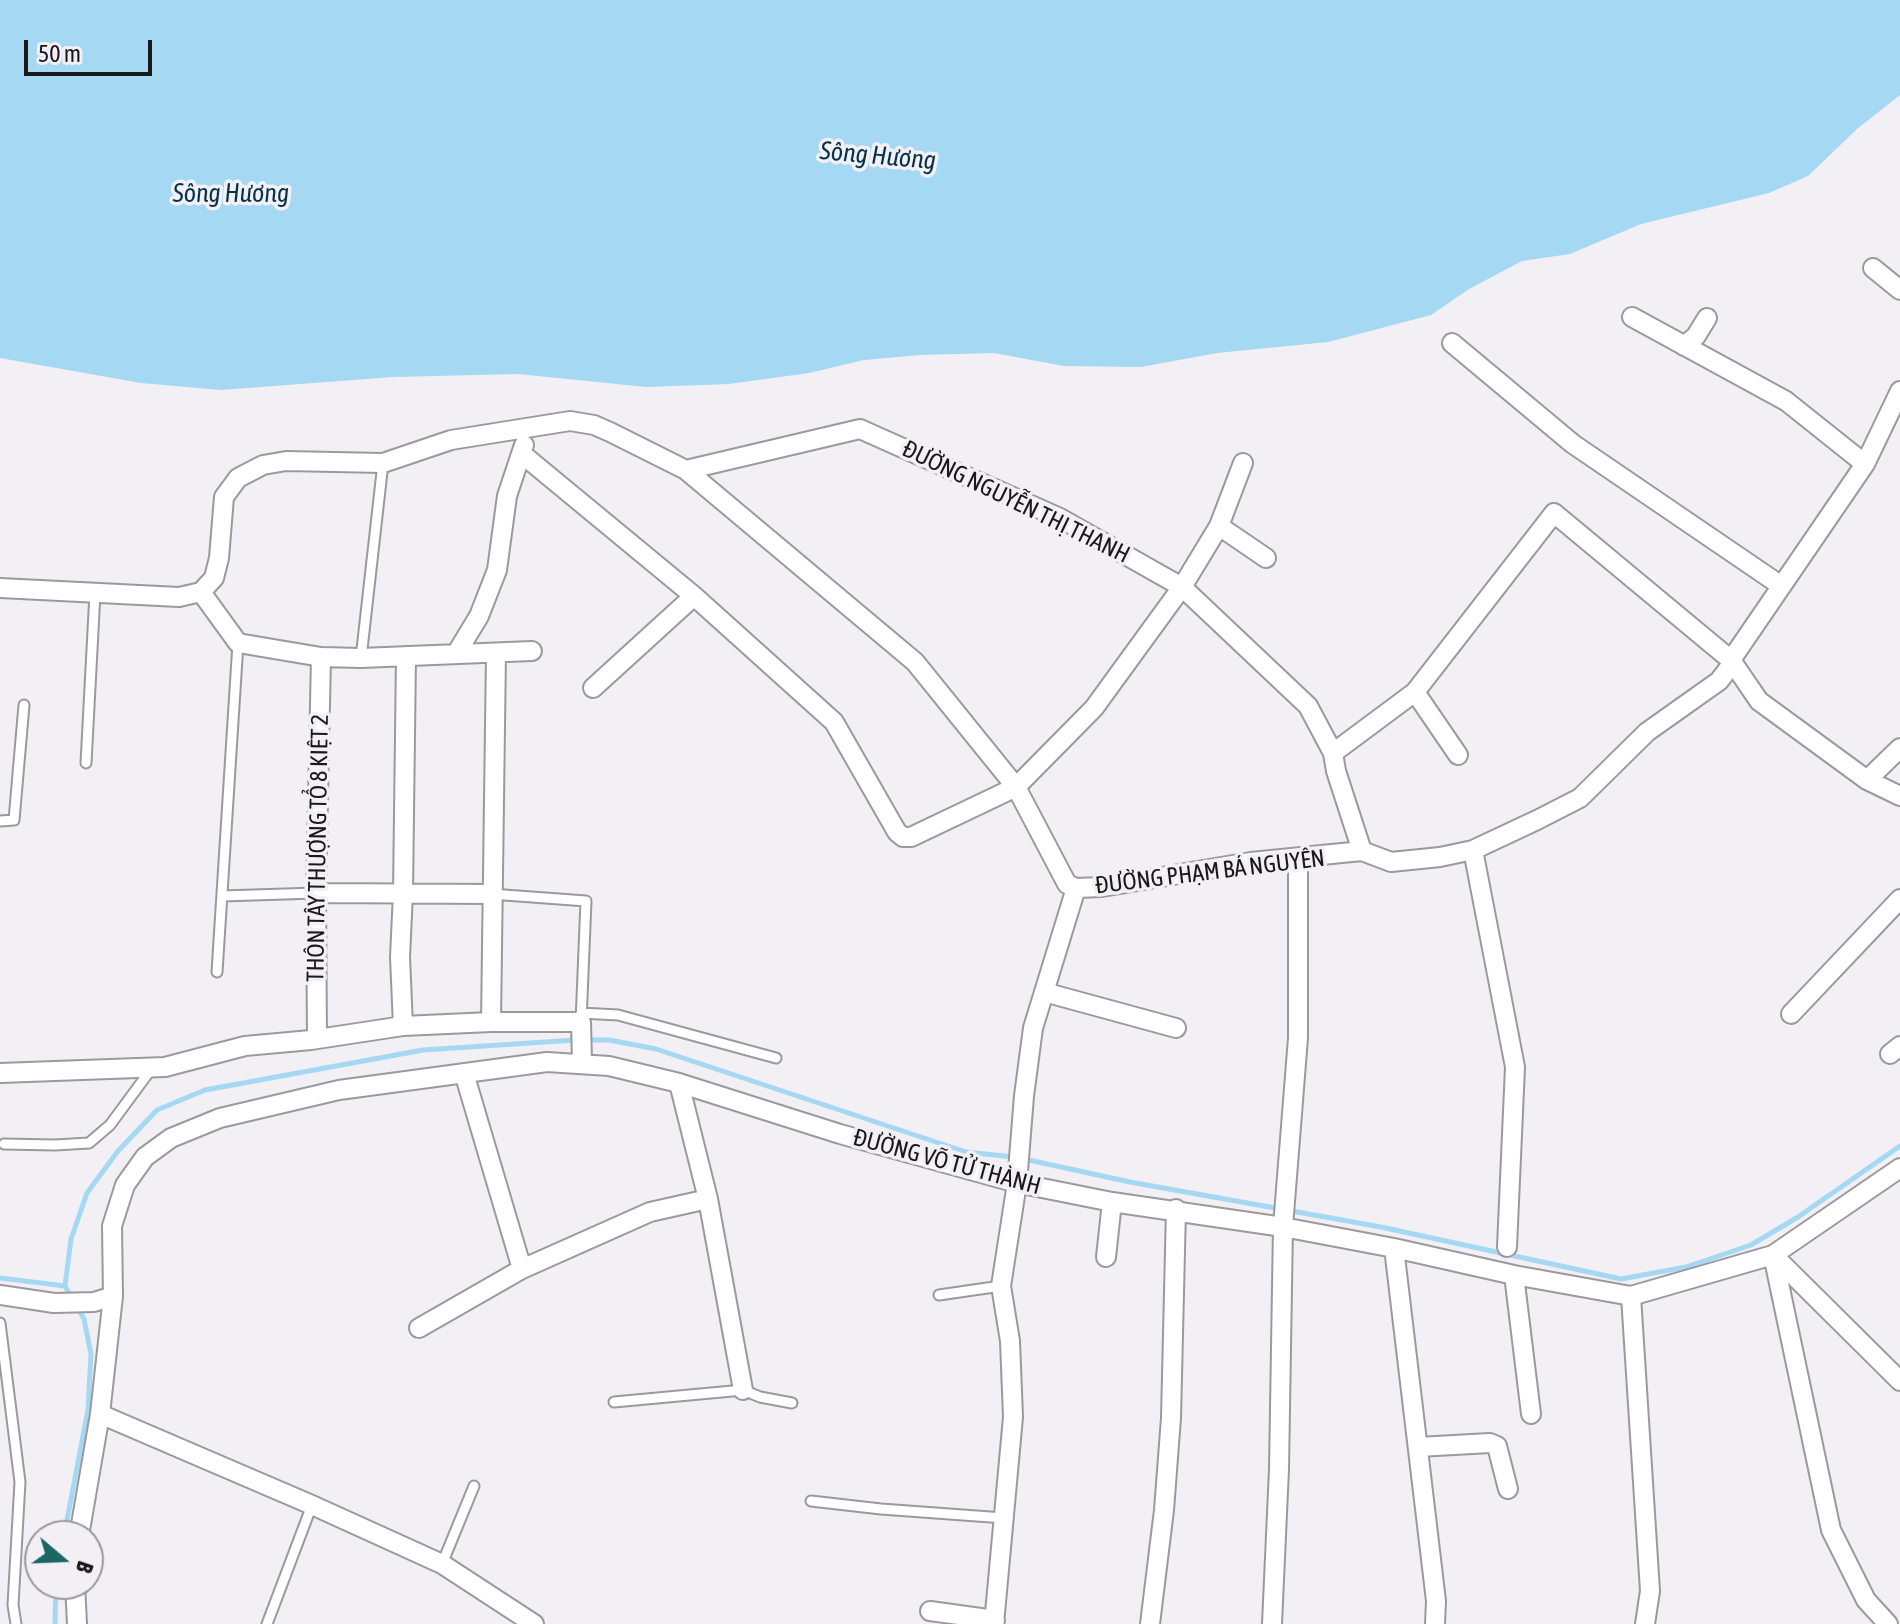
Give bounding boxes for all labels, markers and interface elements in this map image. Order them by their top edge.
scale bar [28,24,156,74]
text: 50 m [38,40,81,67]
water label: Sông Hương [819,135,937,177]
water label: Sông Hương [173,178,289,210]
street label: ĐƯỜNG NGUYỄN THỊ THANH [898,434,1134,570]
street label: THÔN TÂY THƯỢNG TỔ 8 KIỆT 2 [301,714,335,982]
street label: ĐƯỜNG PHẠM BÁ NGUYÊN [1094,844,1326,900]
street label: ĐƯỜNG VÕ TỬ THÀNH [850,1123,1044,1201]
north arrow [24,1520,104,1600]
text: B [71,1558,99,1576]

